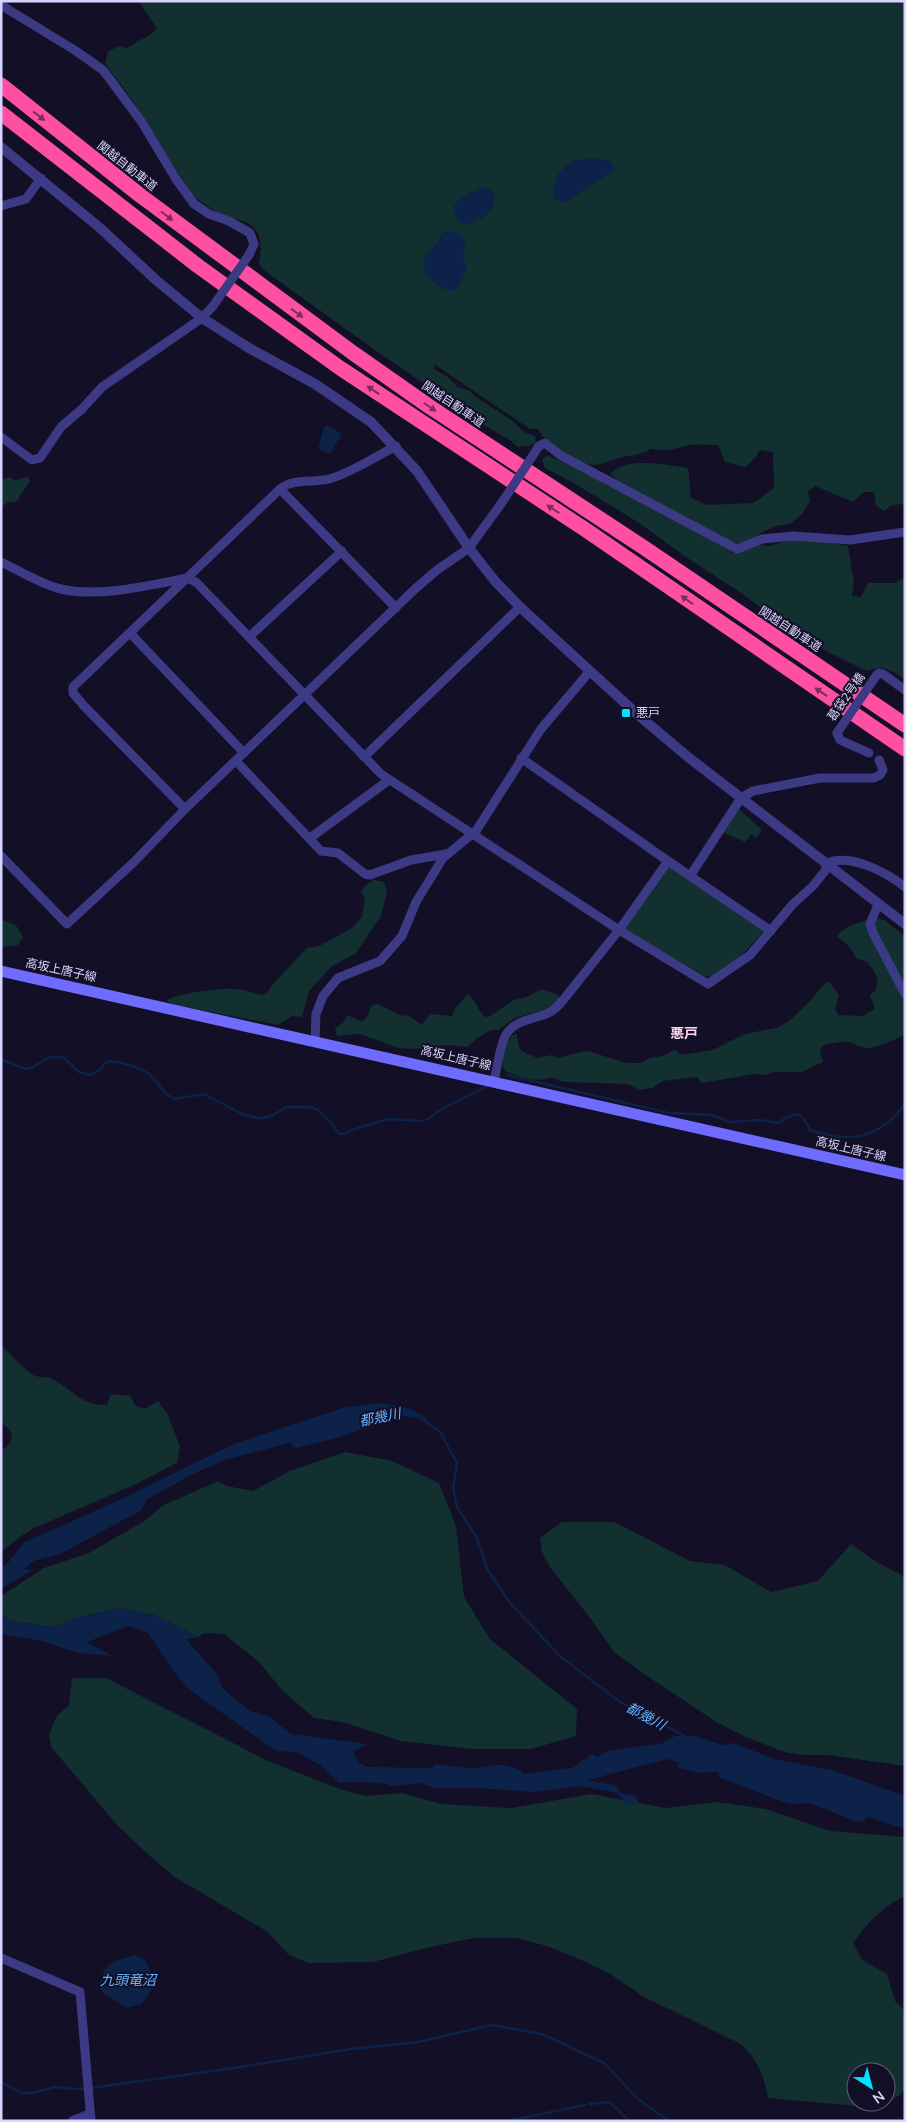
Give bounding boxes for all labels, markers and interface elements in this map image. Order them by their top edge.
one-way arrow [32,110,45,121]
street label: 関越自動車道 [94,138,160,194]
one-way arrow [160,211,174,221]
one-way arrow [290,308,304,318]
street label: 関越自動車道 [419,377,487,430]
one-way arrow [367,385,380,395]
one-way arrow [423,402,436,412]
one-way arrow [546,504,559,514]
one-way arrow [680,595,694,605]
street label: 関越自動車道 [756,603,825,654]
street label: 葛袋2号橋 [824,670,868,724]
one-way arrow [814,687,828,697]
place label: 悪戸 [636,705,660,720]
marker: 悪戸 [620,707,632,719]
street label: 高坂上唐子線 [24,955,98,984]
district label: 悪戸 [670,1024,698,1042]
street label: 高坂上唐子線 [419,1042,493,1073]
street label: 高坂上唐子線 [814,1133,888,1164]
water label: 都幾川 [358,1404,404,1430]
water label: 都幾川 [623,1698,671,1735]
water label: 九頭竜沼 [100,1971,158,1989]
north arrow [846,2062,896,2112]
text: N [869,2087,888,2108]

